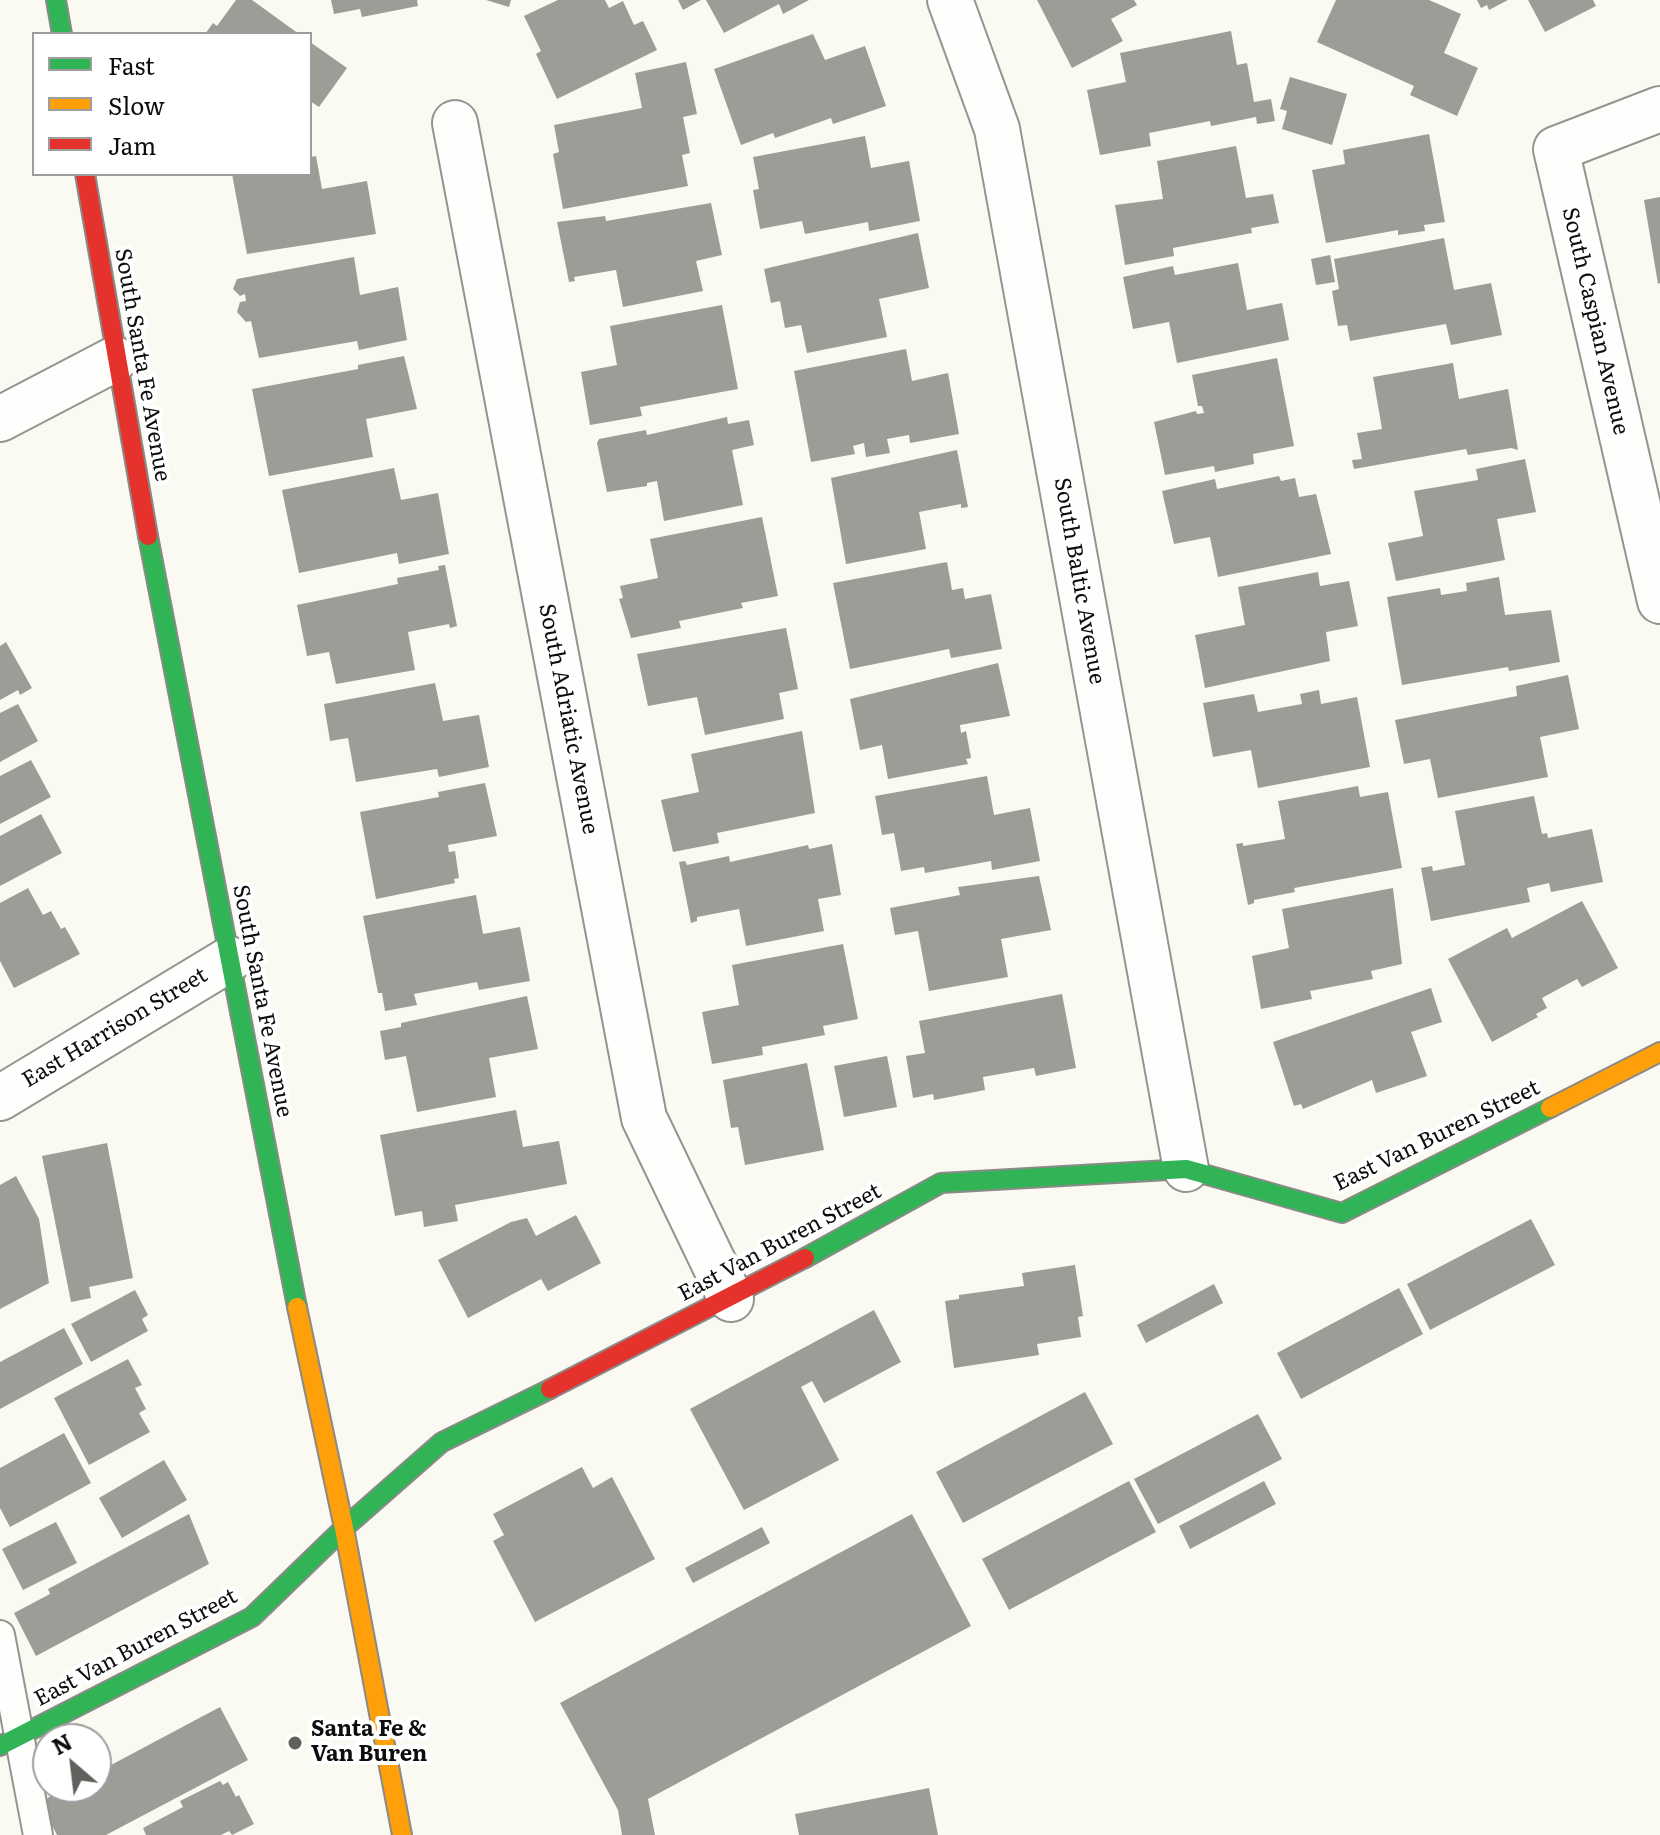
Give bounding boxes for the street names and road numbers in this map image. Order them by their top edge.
street label: South Caspian Avenue [1556,205,1634,437]
street label: South Santa Fe Avenue [108,246,176,484]
street label: South Baltic Avenue [1048,476,1110,686]
street label: South Adriatic Avenue [533,601,603,837]
street label: South Santa Fe Avenue [227,883,297,1119]
street label: East Harrison Street [18,962,212,1094]
street label: East Van Buren Street [1330,1075,1544,1197]
street label: East Van Buren Street [674,1178,886,1308]
street label: East Van Buren Street [30,1583,242,1713]

